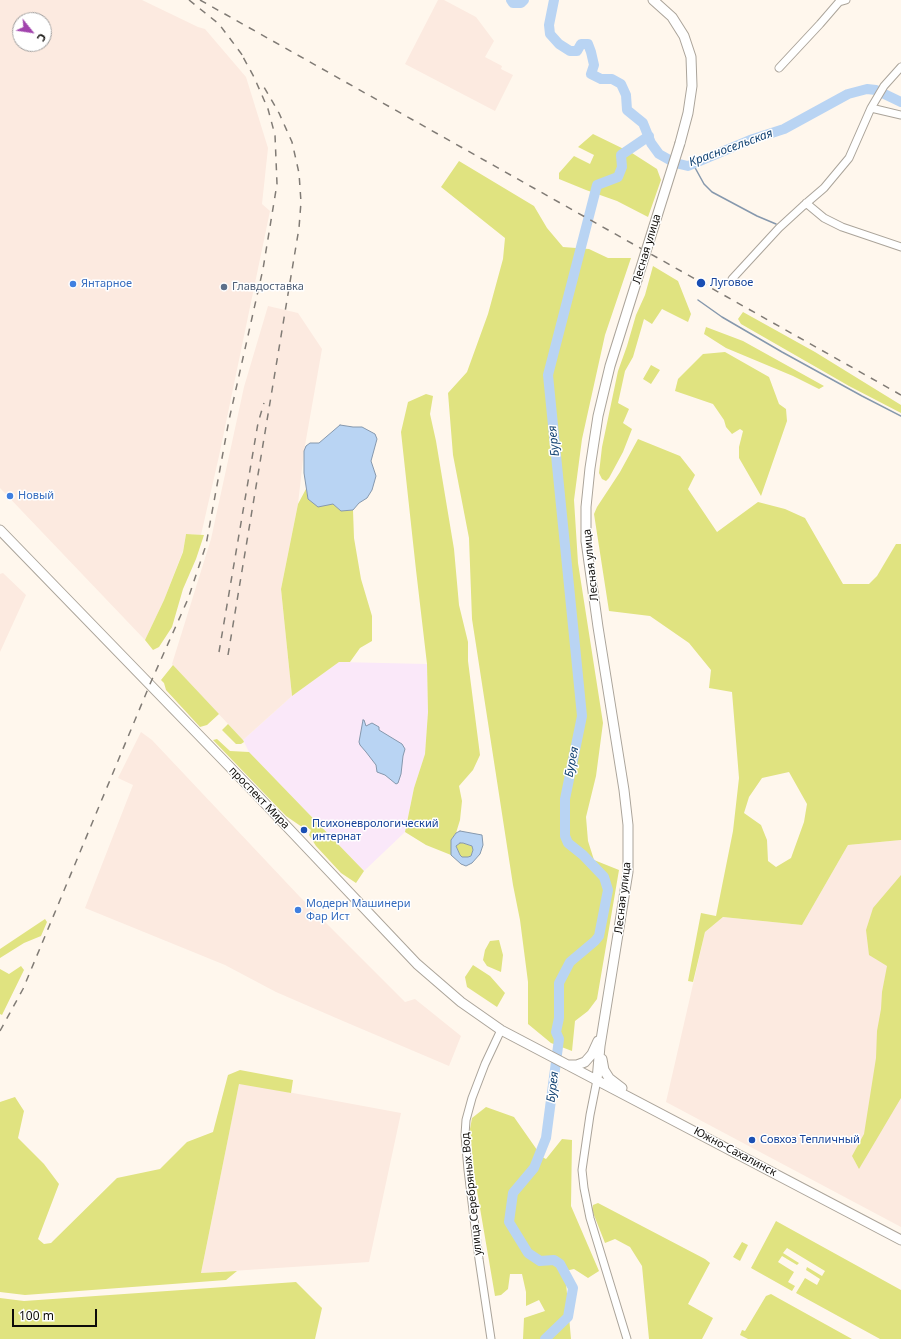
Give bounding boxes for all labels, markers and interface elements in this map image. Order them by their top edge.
north arrow [12,12,52,52]
text: С [34,31,50,45]
water label: Красносельская [687,126,775,170]
street label: Лесная улица [630,212,664,286]
place label: Луговое [710,276,753,290]
place label: Янтарное [81,277,132,291]
marker: Луговое [695,277,707,289]
marker: Янтарное [68,279,78,289]
place label: Главдоставка [232,280,304,294]
marker: Главдоставка [219,282,229,292]
water label: Бурея [545,425,563,457]
place label: Новый [18,489,54,503]
marker: Новый [5,491,15,501]
street label: Лесная улица [581,528,601,602]
water label: Бурея [562,745,582,779]
street label: проспект Мира [226,764,292,832]
place label: Психоневрологический интернат [312,817,439,843]
marker: Психоневрологический интернат [299,825,309,835]
street label: Лесная улица [612,861,634,935]
place label: Модерн Машинери Фар Ист [306,897,411,923]
marker: Модерн Машинери Фар Ист [293,905,303,915]
water label: Бурея [544,1071,562,1103]
street label: Южно-Сахалинск [691,1125,779,1179]
street label: улица Серебряных Вод [459,1132,485,1256]
place label: Совхоз Тепличный [760,1133,860,1147]
marker: Совхоз Тепличный [747,1135,757,1145]
scale bar [14,1301,99,1327]
text: 100 m [19,1307,54,1324]

